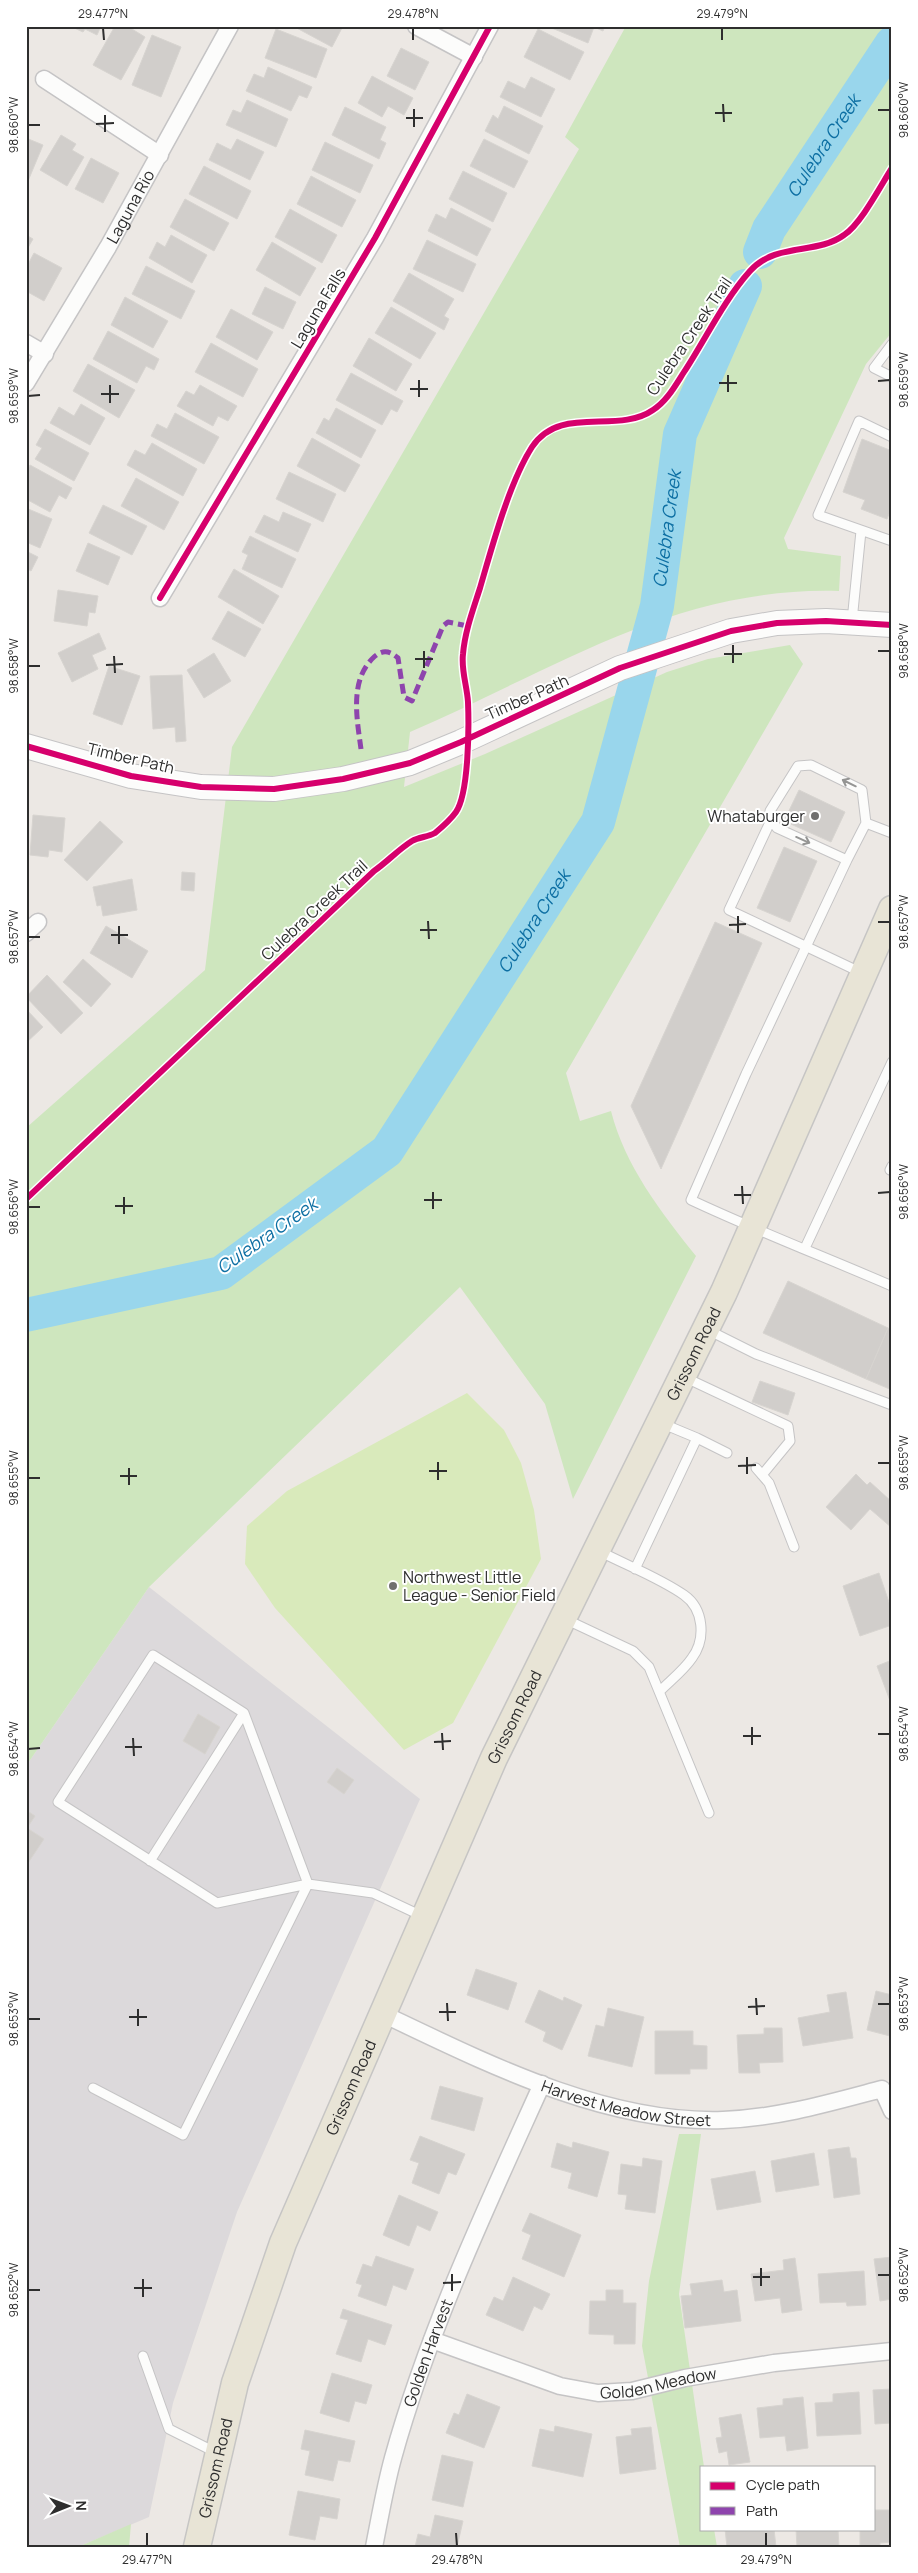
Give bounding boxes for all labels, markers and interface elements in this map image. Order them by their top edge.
text: 29.477°N [78,5,128,22]
text: 29.478°N [388,5,438,22]
text: 29.479°N [696,5,748,22]
text: 98.660°W [895,81,912,138]
water label: Culebra Creek [780,87,867,201]
text: 98.660°W [5,96,22,153]
street label: Laguna Rio [101,166,160,247]
street label: Laguna Falls [285,264,351,352]
street label: Culebra Creek Trail [641,272,737,400]
text: 98.659°W [895,351,912,408]
text: 98.659°W [5,367,22,424]
water label: Culebra Creek [647,466,686,589]
text: 98.658°W [895,623,912,679]
text: 98.658°W [5,638,22,694]
street label: Timber Path [482,669,572,725]
street label: Timber Path [85,737,177,779]
one-way arrow [842,778,857,788]
place label: Whataburger [707,805,805,827]
marker: Whataburger [809,810,821,822]
one-way arrow [795,836,810,846]
street label: Culebra Creek Trail [256,855,372,965]
water label: Culebra Creek [491,862,577,977]
text: 98.657°W [895,894,912,949]
text: 98.657°W [5,909,22,964]
text: 98.656°W [895,1163,912,1220]
text: 98.656°W [5,1178,22,1235]
water label: Culebra Creek [211,1190,324,1279]
street label: Grissom Road [661,1303,726,1404]
text: 98.655°W [895,1435,912,1491]
text: 98.655°W [5,1450,22,1506]
place label: Northwest Little League - Senior Field [403,1566,556,1606]
marker: Northwest Little League - Senior Field [387,1580,399,1592]
street label: Grissom Road [482,1666,547,1767]
text: 98.654°W [895,1705,912,1762]
text: 98.654°W [5,1720,22,1777]
text: 98.653°W [895,1976,912,2032]
text: 98.653°W [5,1991,22,2047]
street label: Grissom Road [320,2036,381,2138]
street label: Harvest Meadow Street [538,2074,711,2131]
text: 98.652°W [895,2247,912,2302]
text: 98.652°W [5,2262,22,2317]
street label: Golden Harvest [398,2295,458,2409]
street label: Golden Meadow [600,2362,718,2404]
street label: Grissom Road [193,2416,237,2520]
legend [700,2466,876,2530]
text: Cycle path [746,2474,820,2495]
north arrow [42,2480,92,2530]
text: Path [746,2500,778,2521]
text: N [72,2501,91,2511]
text: 29.477°N [122,2551,172,2568]
text: 29.478°N [432,2551,482,2568]
text: 29.479°N [740,2551,792,2568]

